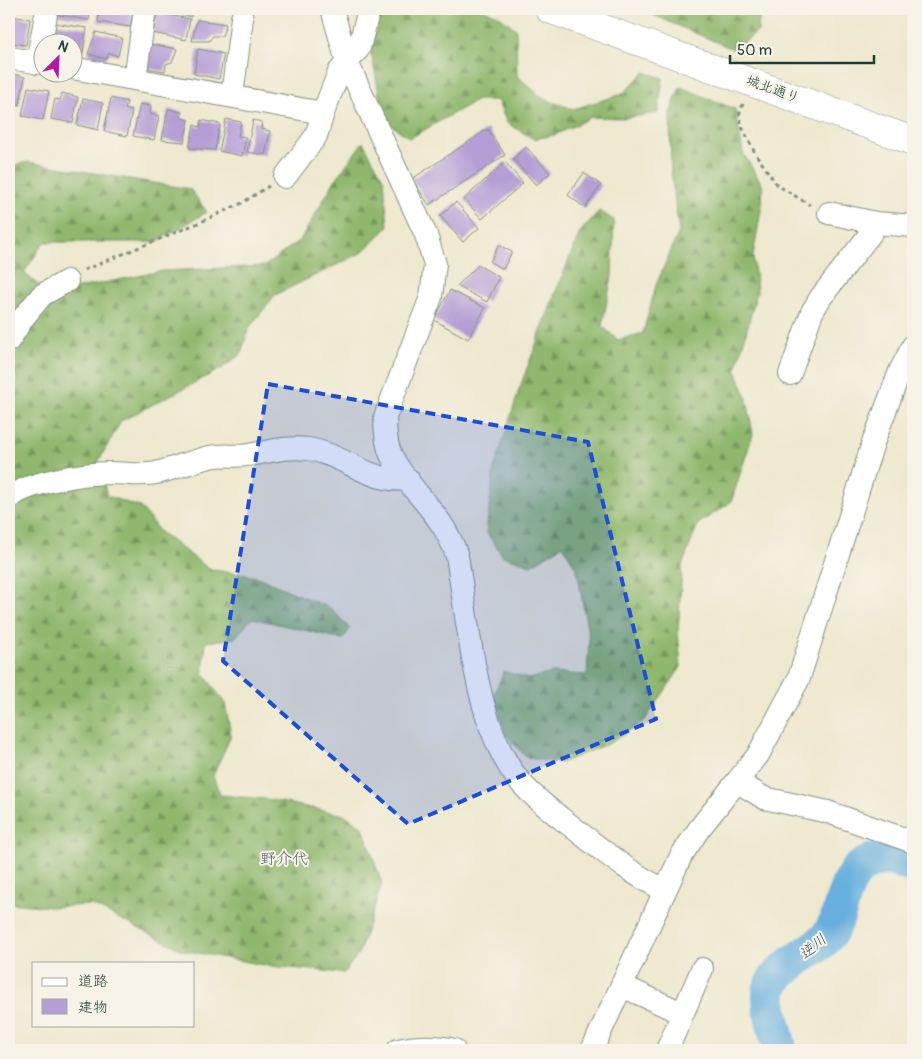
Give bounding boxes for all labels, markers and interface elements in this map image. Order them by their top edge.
north arrow [32,32,82,82]
scale bar [730,32,873,64]
text: N [55,37,71,56]
text: 50 m [737,41,772,60]
street label: 城北通り [744,71,802,107]
district label: 野介代 [260,849,308,869]
water label: 逆川 [795,930,831,964]
legend [32,962,195,1026]
text: 道路 [78,972,108,991]
text: 建物 [78,998,108,1017]

